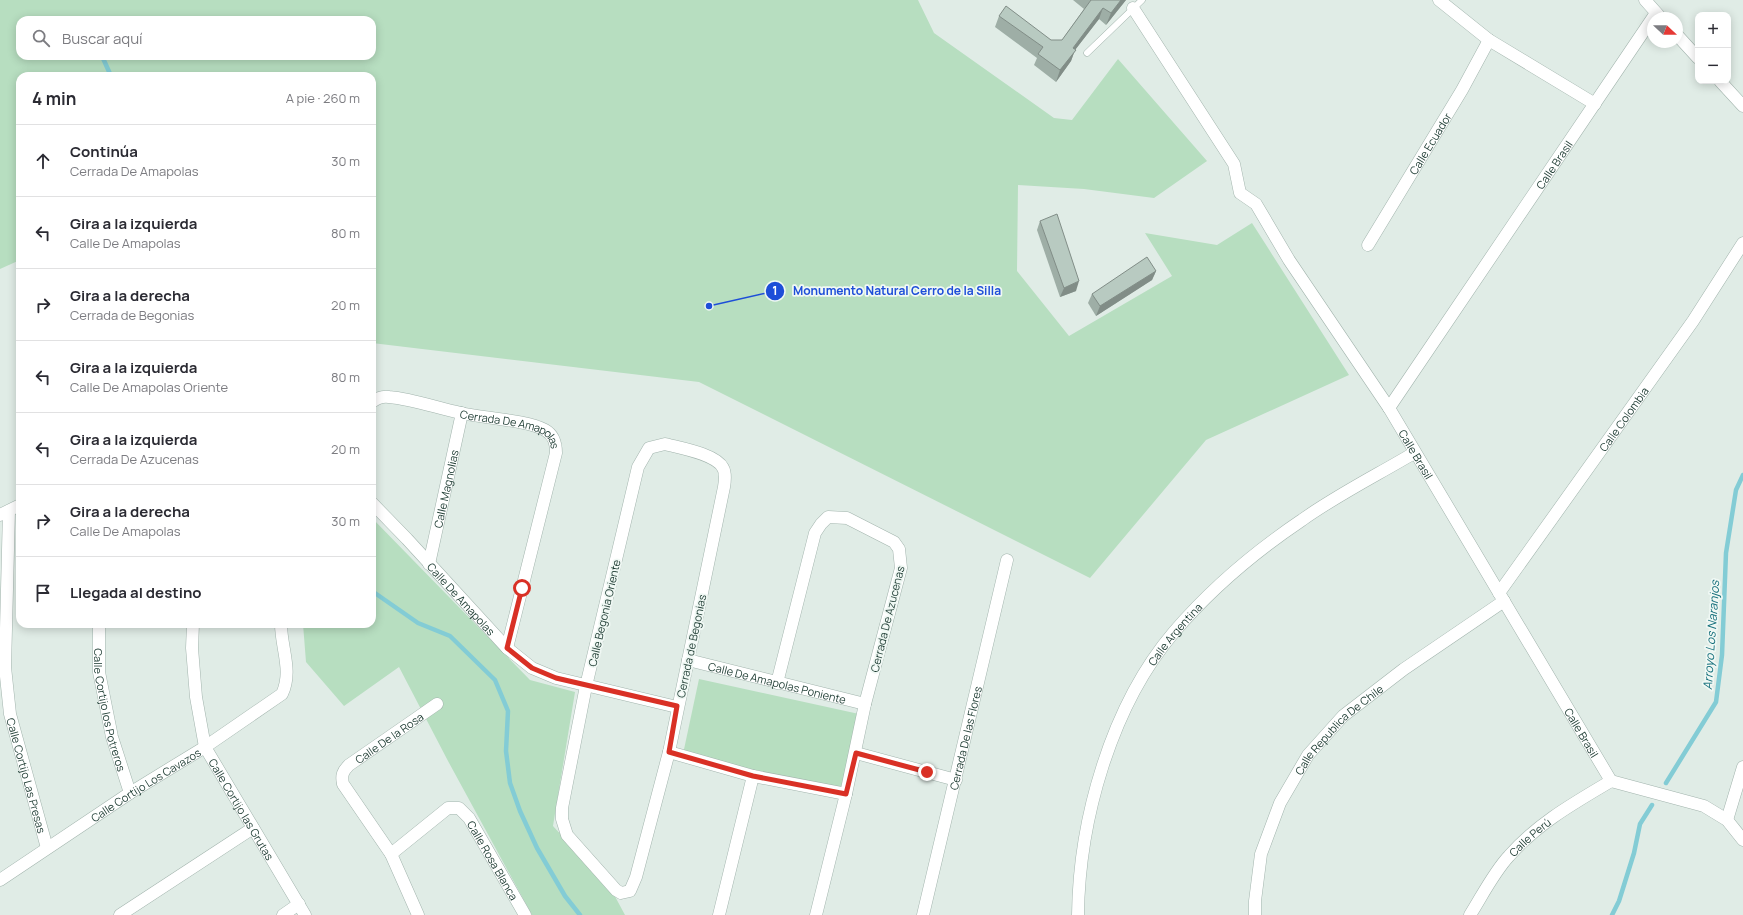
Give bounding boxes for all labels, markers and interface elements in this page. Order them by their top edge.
north arrow [1647,12,1683,48]
map controls [1695,12,1731,84]
button: + [1695,12,1731,48]
search box [16,16,376,60]
icon: search [30,27,52,49]
text: Buscar aquí [62,28,143,49]
button: − [1695,48,1731,84]
text: 4 min [32,87,76,110]
text: A pie · 260 m [286,89,360,107]
street label: Calle Ecuador [1405,109,1454,177]
street label: Calle Brasil [1532,137,1575,192]
text: Continúa [70,141,138,162]
icon: ahead [32,150,54,172]
text: 30 m [331,152,360,170]
text: Cerrada De Amapolas [70,162,199,180]
text: Gira a la izquierda [70,213,197,234]
icon: left [32,222,54,244]
text: 80 m [331,224,360,242]
text: Calle De Amapolas [70,234,181,252]
callout: Monumento Natural Cerro de la Silla [765,279,1009,303]
text: 1 [772,282,778,299]
text: Monumento Natural Cerro de la Silla [793,282,1001,299]
text: Gira a la derecha [70,285,190,306]
icon: right [32,294,54,316]
text: 20 m [331,296,360,314]
text: Cerrada de Begonias [70,306,194,324]
text: Gira a la izquierda [70,357,197,378]
icon: left [32,366,54,388]
text: 80 m [331,368,360,386]
text: Calle De Amapolas Oriente [70,378,228,396]
street label: Calle Colombia [1595,384,1651,454]
street label: Cerrada De Amapolas [459,406,563,450]
street label: Calle Brasil [1396,426,1437,482]
text: Gira a la izquierda [70,429,197,450]
icon: left [32,438,54,460]
text: 20 m [331,440,360,458]
street label: Calle Magnolias [430,448,461,529]
text: Cerrada De Azucenas [70,450,199,468]
text: Gira a la derecha [70,501,190,522]
icon: right [32,510,54,532]
text: 30 m [331,512,360,530]
text: Calle De Amapolas [70,522,181,540]
street label: Calle Begonia Oriente [584,558,624,668]
street label: Calle De Amapolas [424,559,499,638]
street label: Cerrada De Azucenas [867,564,908,674]
water label: Arroyo Los Naranjos [1699,578,1723,690]
route start [513,579,531,597]
icon: arrive [32,582,54,604]
text: Llegada al destino [70,582,202,603]
street label: Cerrada de Begonias [673,593,709,699]
street label: Calle Argentina [1144,599,1205,668]
street label: Calle Cortijo los Potreros [92,648,130,773]
street label: Calle De Amapolas Poniente [707,658,848,707]
street label: Calle Republica De Chile [1291,680,1386,777]
street label: Cerrada De las Flores [945,684,985,791]
street label: Calle Brasil [1561,705,1603,760]
street label: Calle De la Rosa [352,709,426,766]
street label: Calle Cortijo Las Presas [4,716,50,835]
street label: Calle Cortijo Los Cavazos [87,744,203,825]
street label: Calle Cortijo las Grutas [206,755,278,863]
route end [918,763,936,781]
street label: Calle Perú [1505,814,1553,859]
street label: Calle Rosa Blanca [464,818,522,903]

